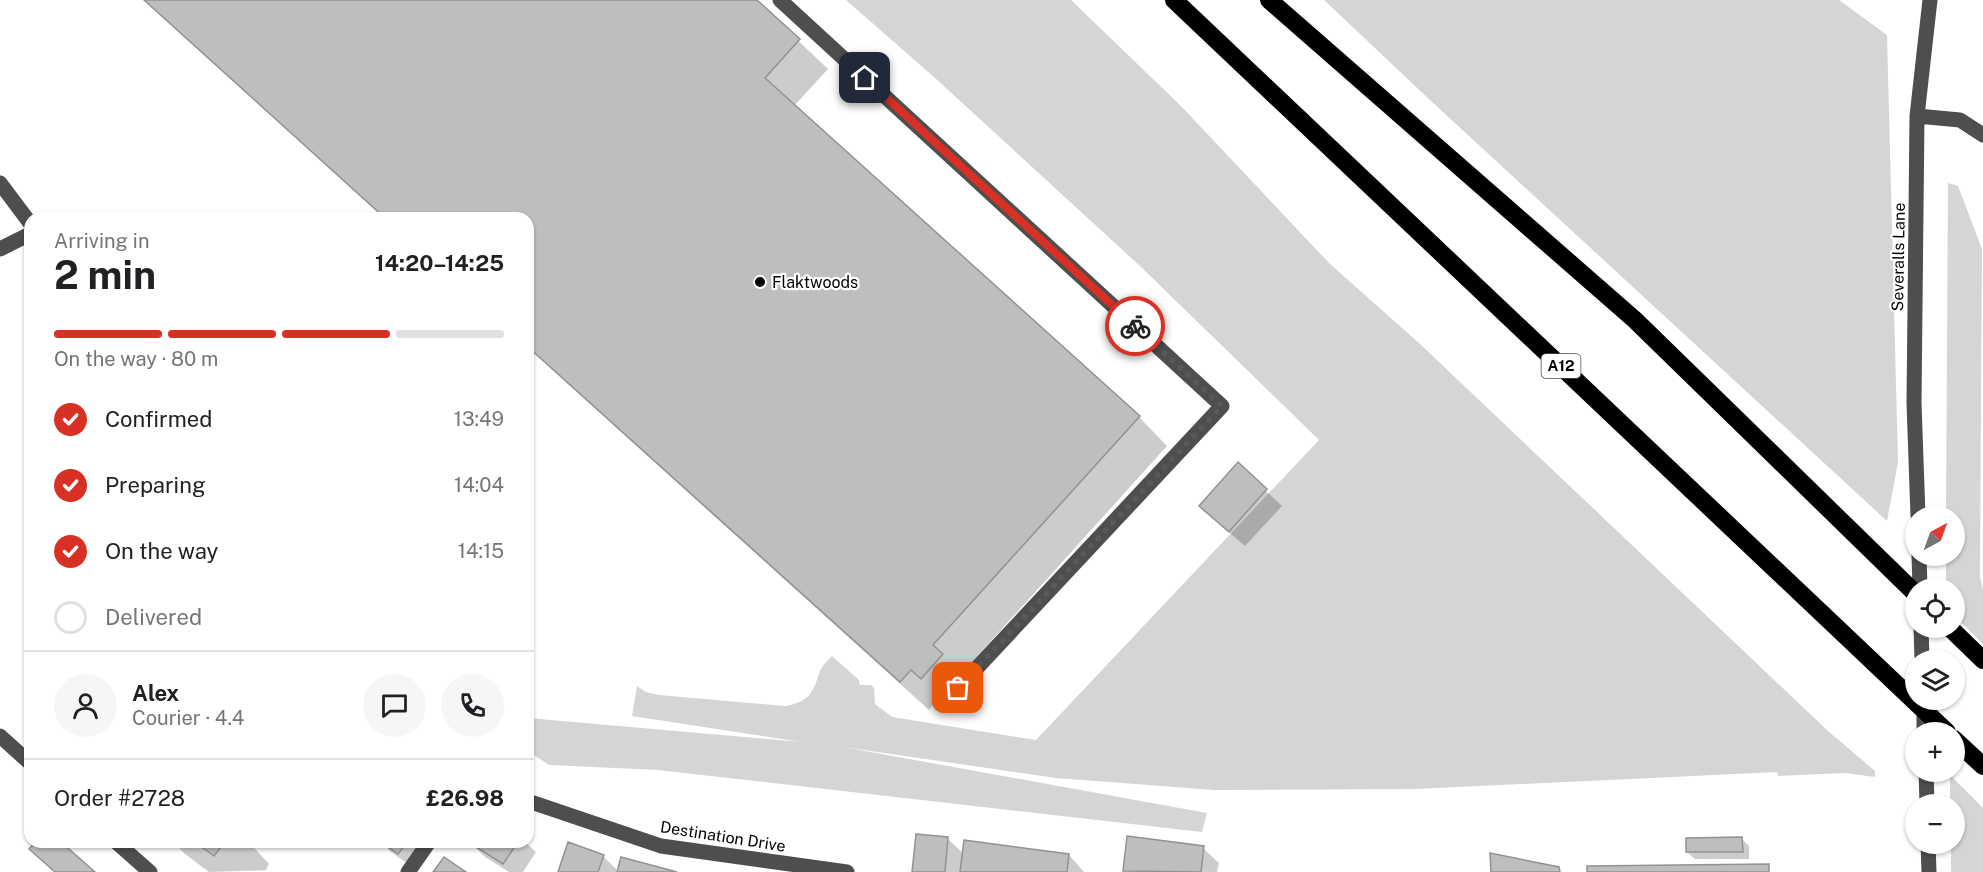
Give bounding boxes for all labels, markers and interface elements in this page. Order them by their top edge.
pin [839,52,890,103]
icon: home [848,61,881,94]
street label: Severalls Lane [1888,203,1909,312]
text: Arriving in [54,229,149,253]
text: 14:20–14:25 [375,250,504,276]
text: 2 min [54,252,156,298]
place label: Flaktwoods [772,273,858,292]
marker: Flaktwoods [753,275,767,289]
courier [1105,296,1165,356]
icon: bike [1119,310,1152,343]
text: On the way · 80 m [54,347,218,371]
road number: A12 [1542,354,1580,378]
icon: check [54,403,87,436]
text: Confirmed [105,406,212,432]
text: 13:49 [454,407,504,431]
icon: check [54,469,87,502]
text: Preparing [105,472,206,498]
text: 14:04 [454,473,504,497]
north arrow [1905,506,1965,566]
map controls [1905,506,1965,854]
icon: check [54,535,87,568]
text: On the way [105,538,218,564]
text: 14:15 [458,539,504,563]
button: locate [1905,578,1965,638]
text: Delivered [105,604,202,630]
button: layers [1905,650,1965,710]
pin [932,662,983,713]
icon: bag [941,671,974,704]
button: person [54,674,117,737]
button: chat [363,674,426,737]
button: phone [441,674,504,737]
text: Alex [132,680,179,706]
text: Courier · 4.4 [132,706,244,730]
button: + [1905,722,1965,782]
text: Order #2728 [54,785,185,811]
text: £26.98 [426,785,504,811]
button: − [1905,794,1965,854]
street label: Destination Drive [659,817,787,856]

